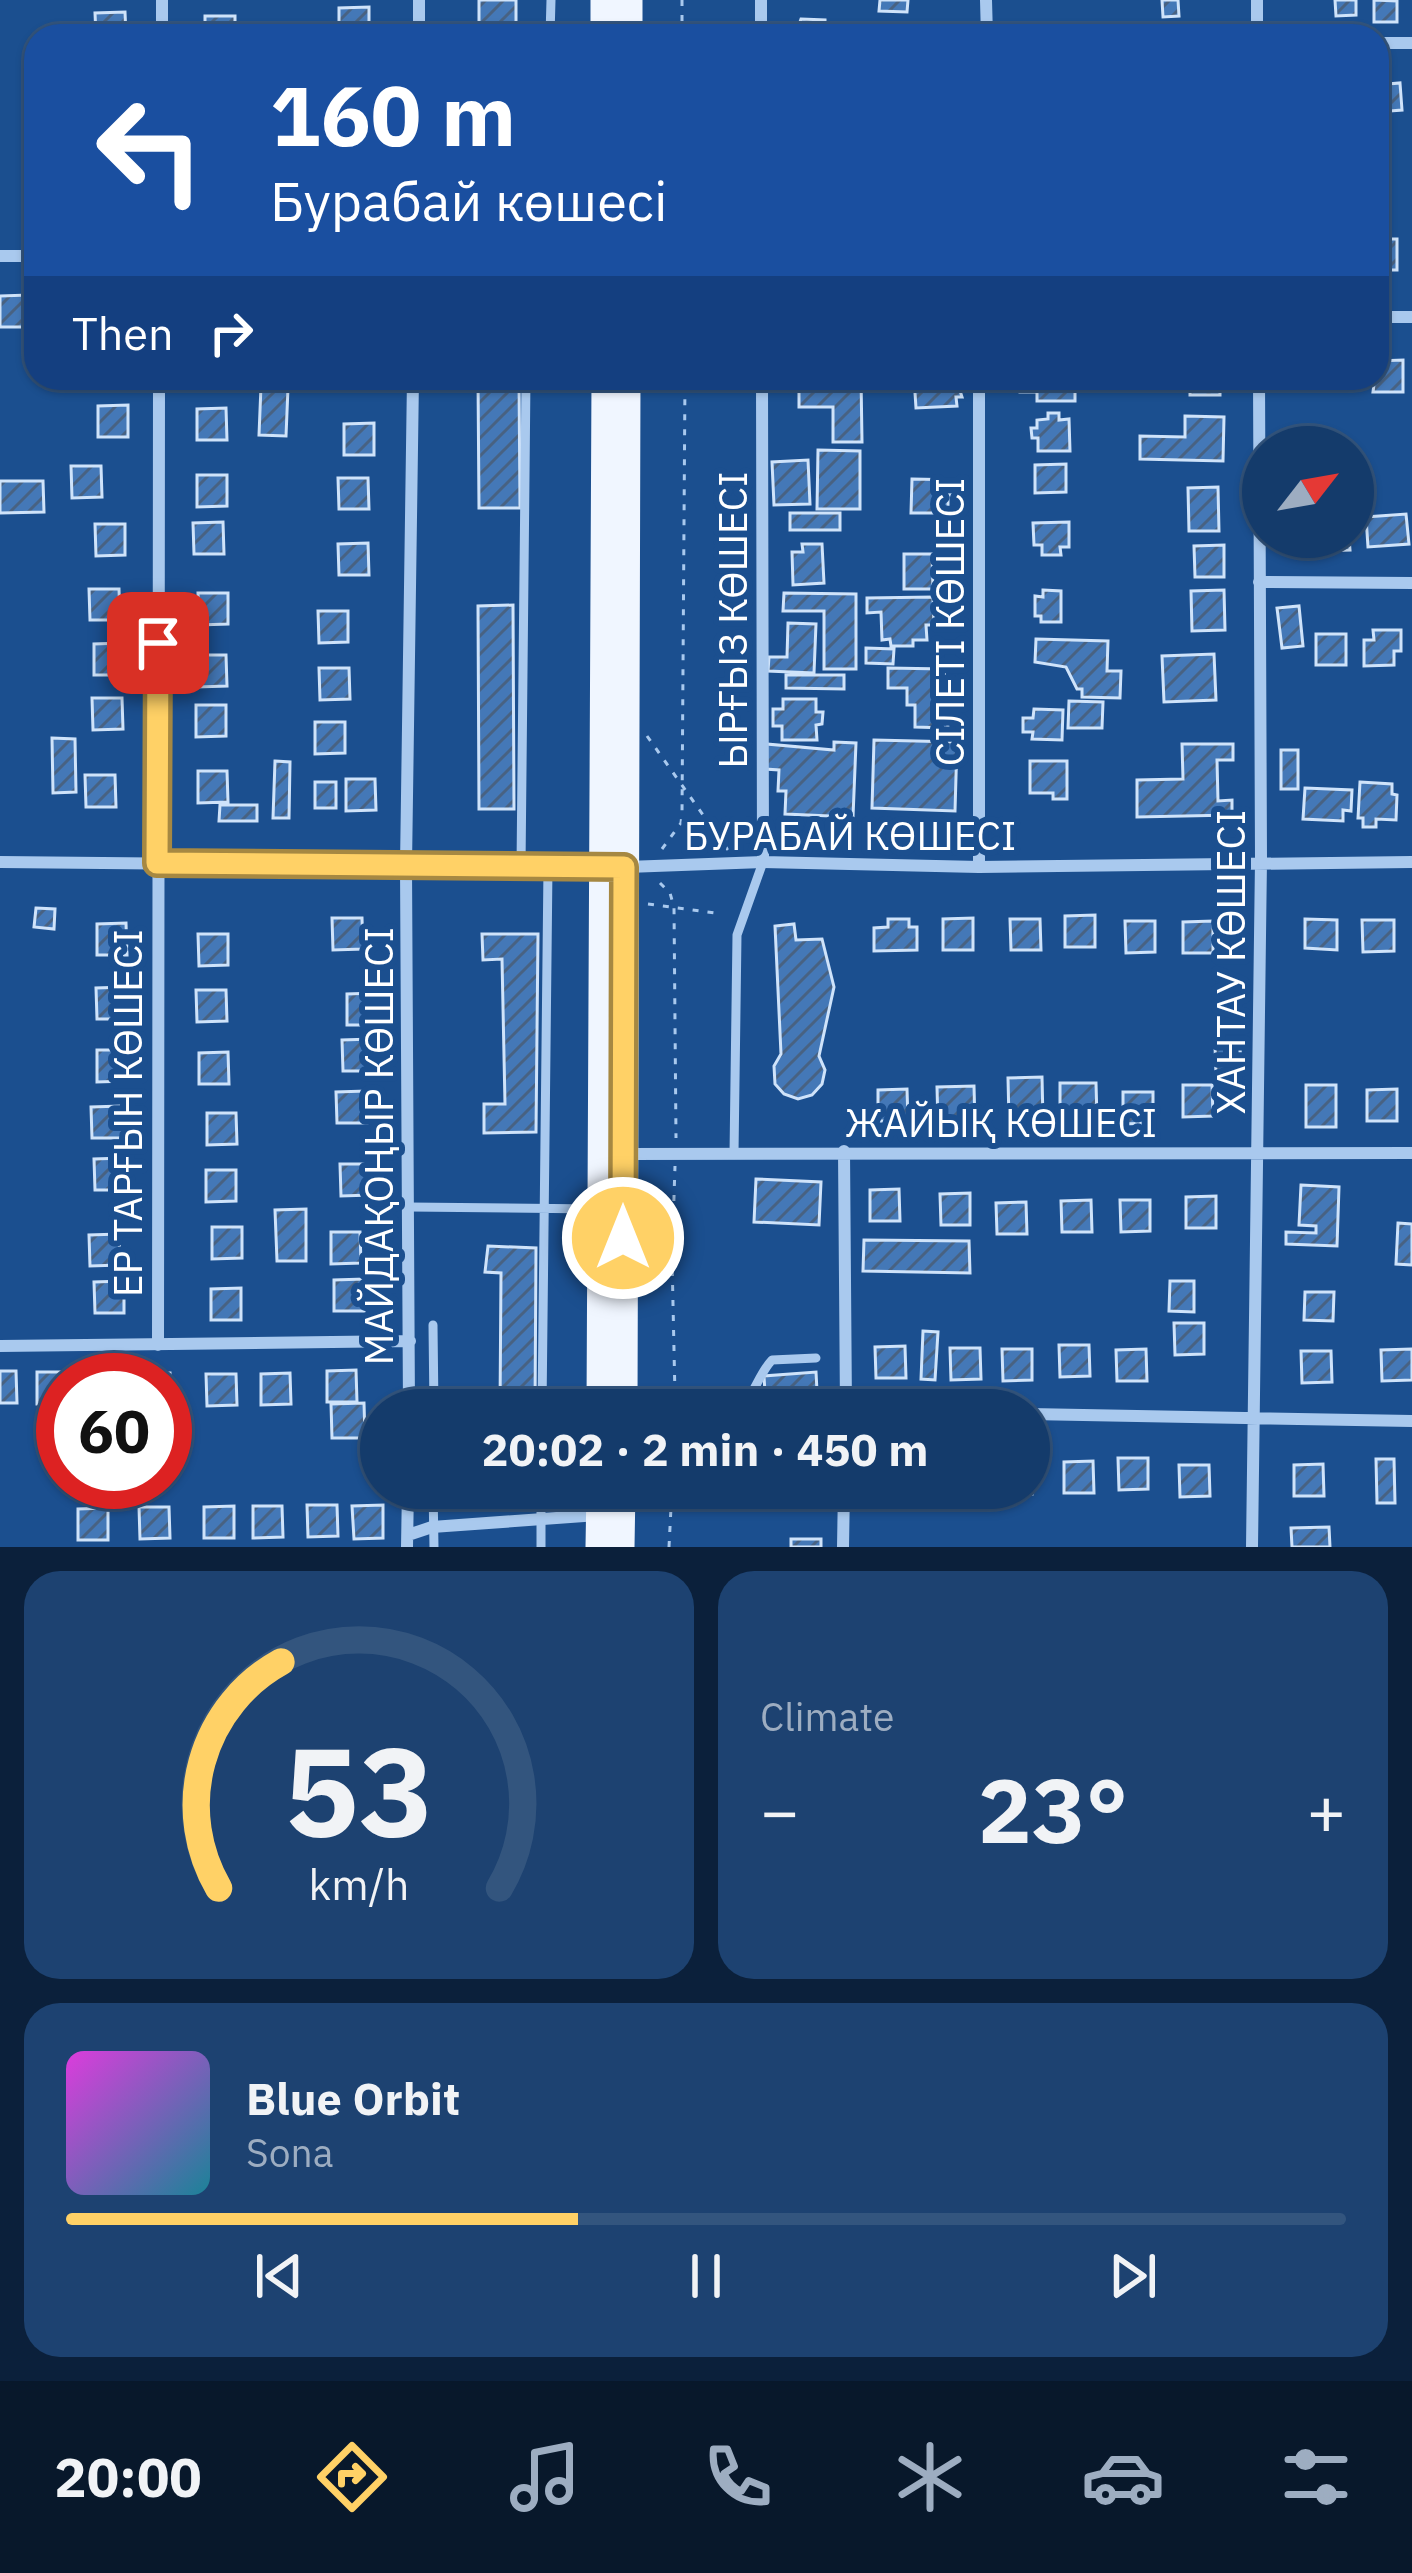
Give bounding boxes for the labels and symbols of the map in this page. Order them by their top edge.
north arrow [1242,426,1374,558]
street label: ЫРҒЫЗ КӨШЕСІ [707,471,758,769]
street label: СІЛЕТІ КӨШЕСІ [924,478,975,766]
pin [107,592,209,694]
street label: БУРАБАЙ КӨШЕСІ [684,810,1016,861]
street label: ХАНТАУ КӨШЕСІ [1205,810,1256,1114]
street label: МАЙДАҚОҢЫР КӨШЕСІ [353,927,404,1365]
street label: ЕР ТАРҒЫН КӨШЕСІ [102,929,153,1297]
street label: ЖАЙЫҚ КӨШЕСІ [845,1097,1157,1148]
position arrow [560,1175,686,1301]
speed limit sign: 60 [36,1353,192,1509]

